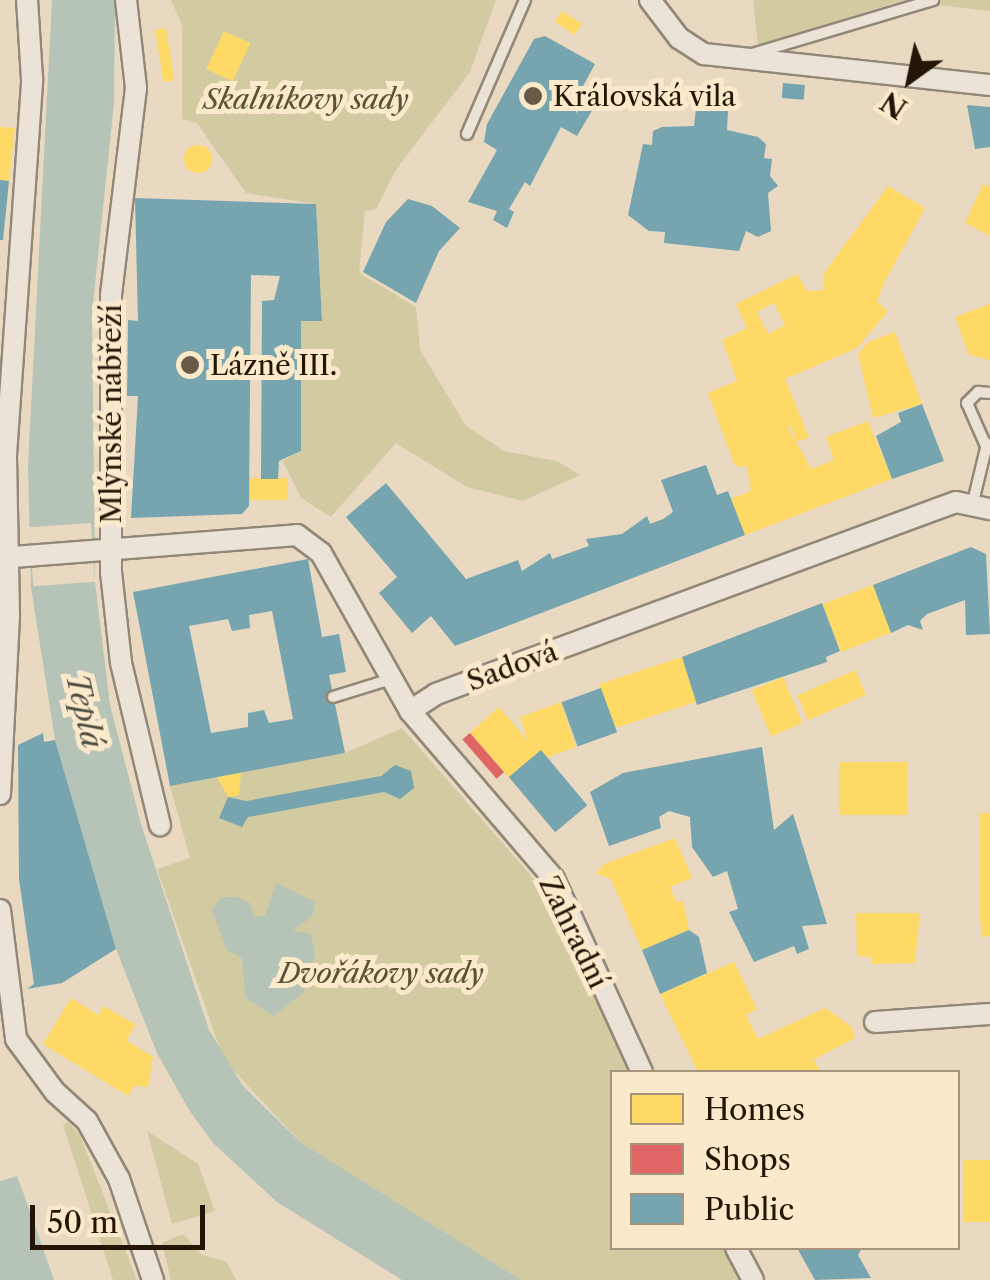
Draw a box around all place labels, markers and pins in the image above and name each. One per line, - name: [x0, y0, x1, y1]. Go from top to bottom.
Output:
- place label: Královská vila: [553, 79, 737, 113]
- marker: Královská vila: [522, 85, 544, 107]
- place label: Lázně III.: [210, 348, 337, 382]
- marker: Lázně III.: [179, 354, 201, 376]

